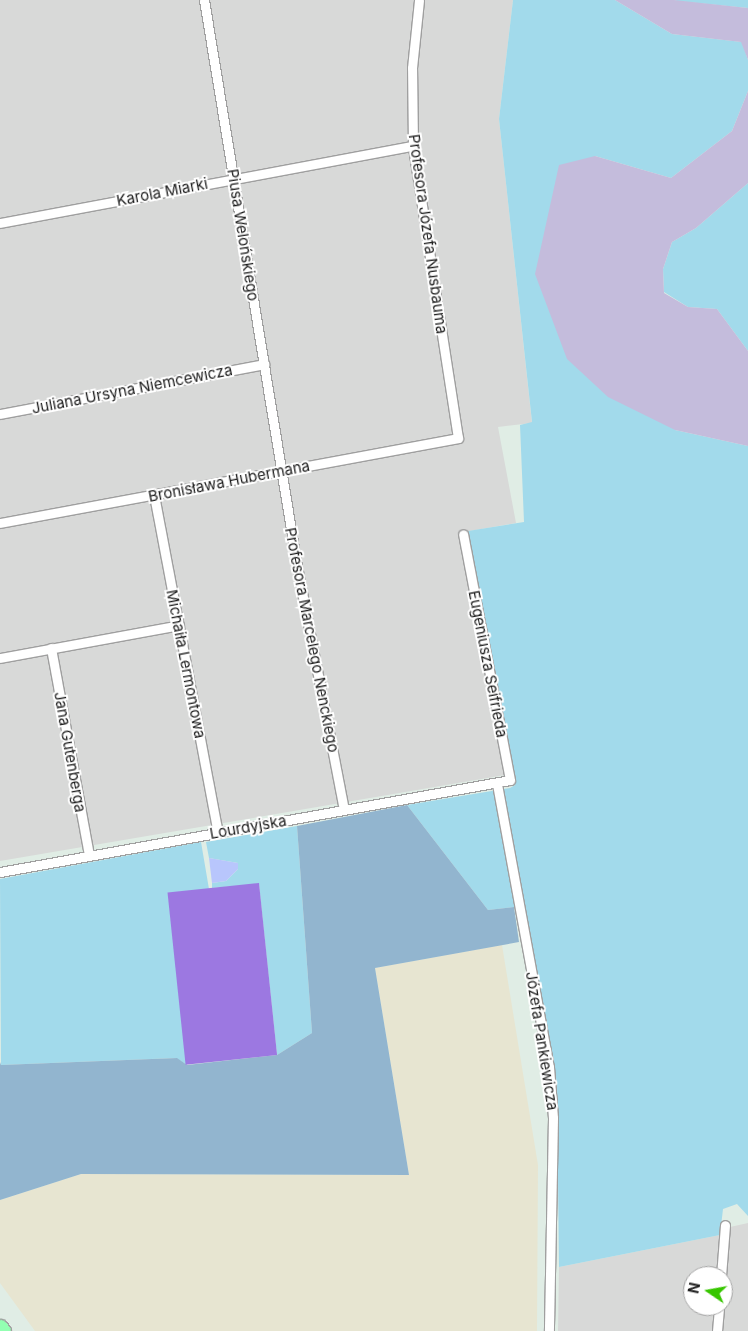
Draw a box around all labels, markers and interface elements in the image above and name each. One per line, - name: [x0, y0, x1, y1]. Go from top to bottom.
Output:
- street label: Profesora Józefa Nusbauma: [405, 133, 451, 335]
- street label: Piusa Welońskiego: [224, 168, 262, 302]
- street label: Karola Miarki: [115, 174, 209, 210]
- street label: Juliana Ursyna Niemcewicza: [30, 361, 234, 417]
- street label: Bronisława Hubermana: [147, 456, 311, 506]
- street label: Profesora Marcelego Nenckiego: [281, 526, 343, 754]
- street label: Michaiła Lermontowa: [163, 588, 209, 740]
- street label: Eugeniusza Seifrieda: [465, 589, 511, 739]
- street label: Jana Gutenberga: [51, 690, 89, 814]
- street label: Lourdyjska: [208, 811, 288, 843]
- street label: Józefa Pankiewicza: [522, 970, 562, 1112]
- north arrow: [683, 1266, 733, 1316]
- text: N: [684, 1281, 703, 1295]

